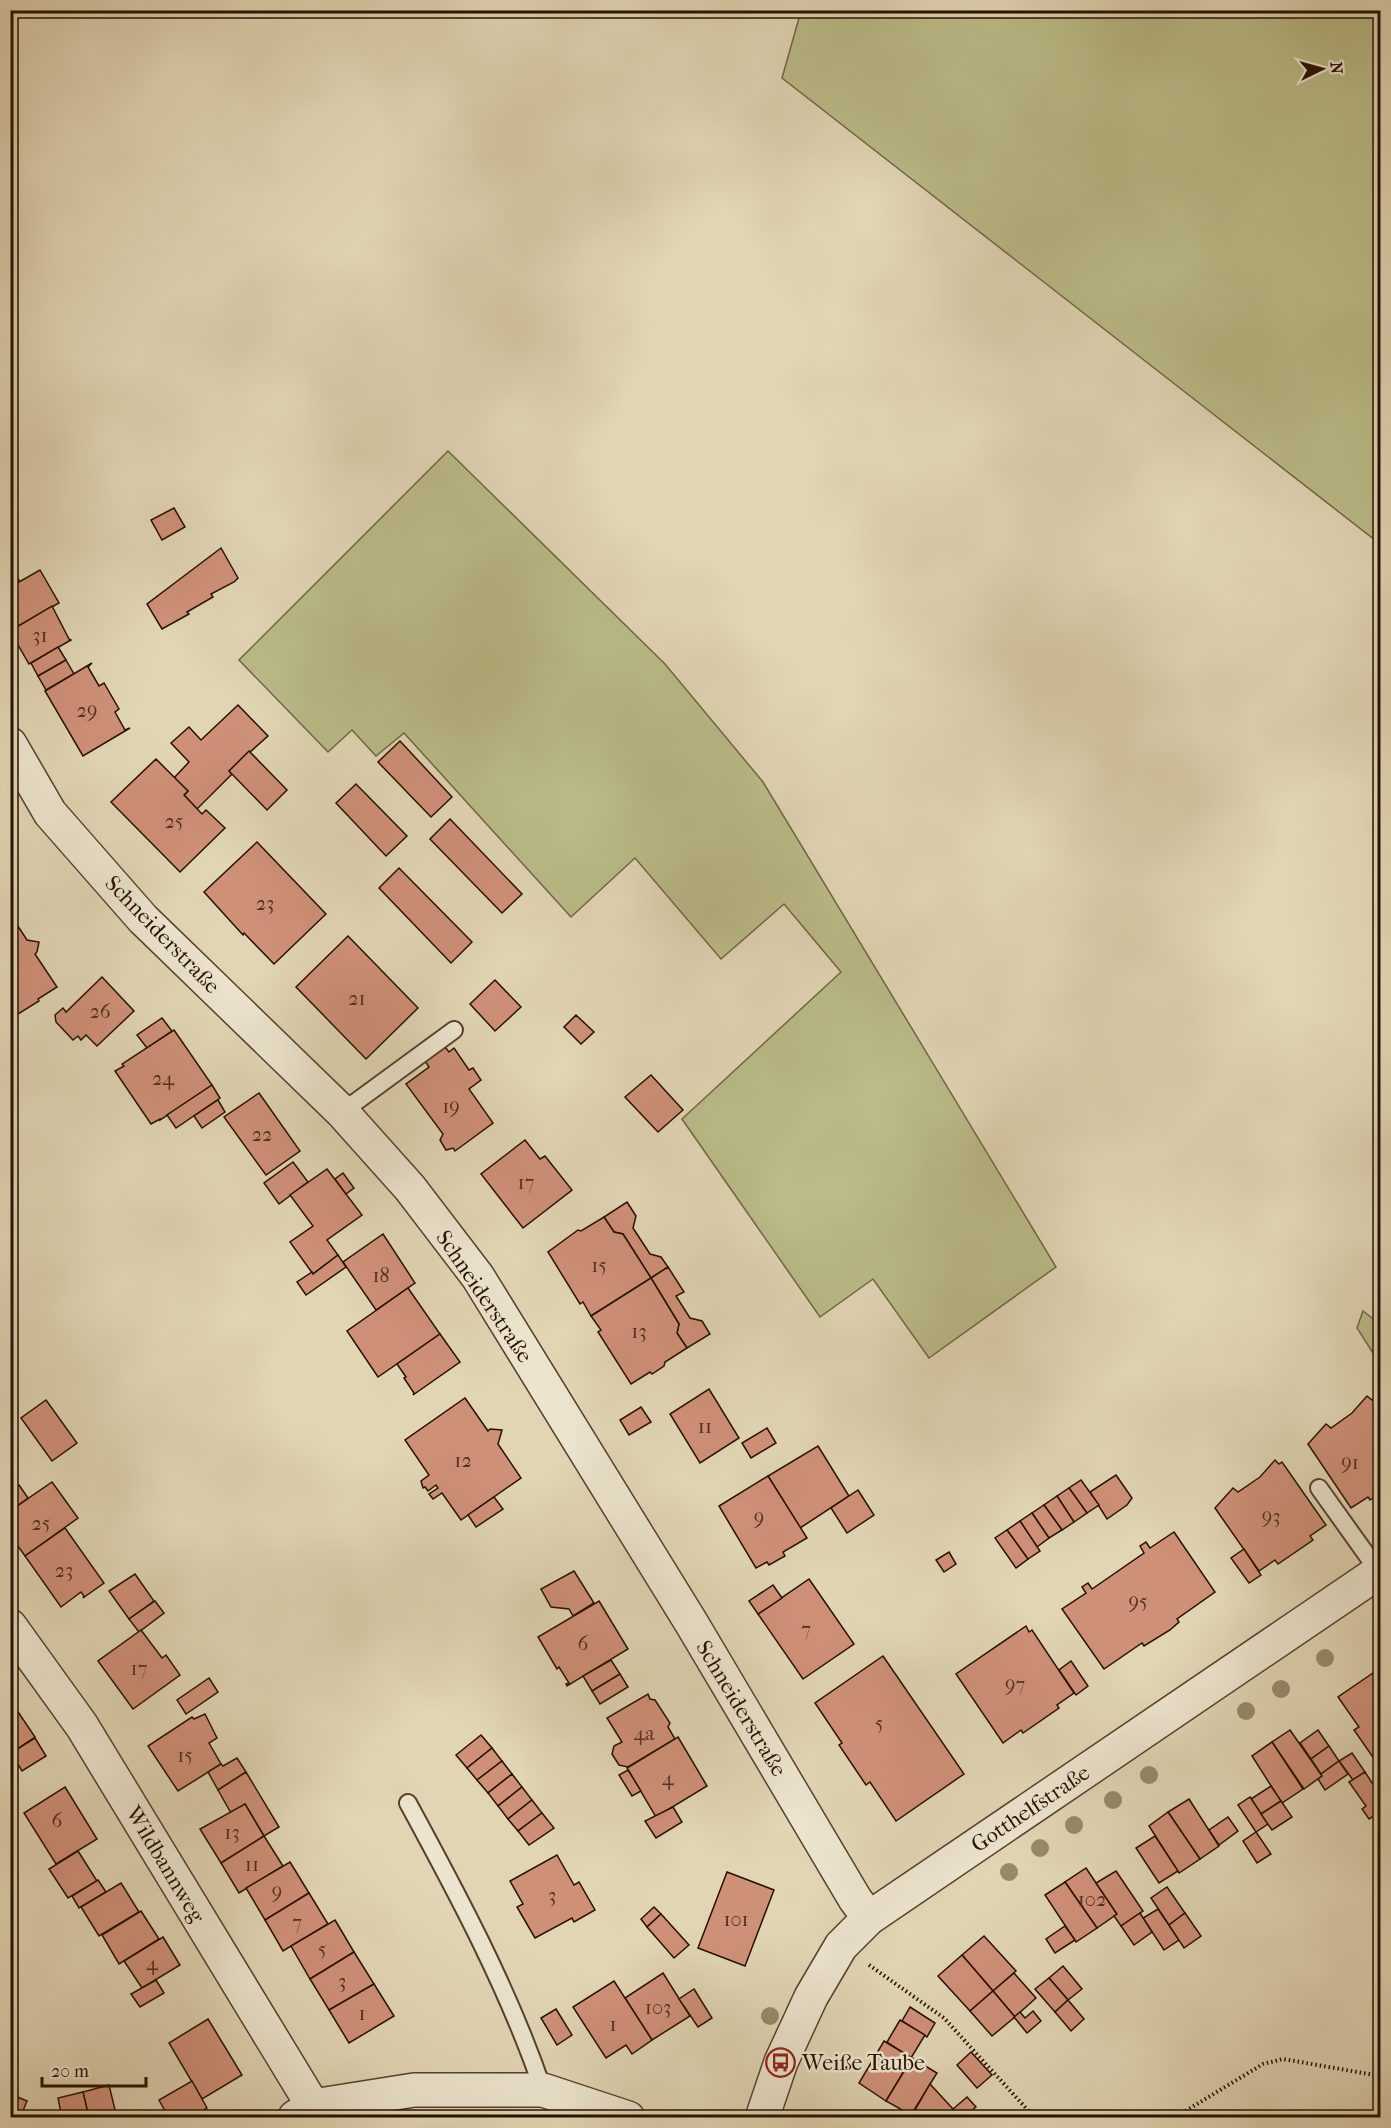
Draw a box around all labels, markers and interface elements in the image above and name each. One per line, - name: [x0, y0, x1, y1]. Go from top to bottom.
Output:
- north arrow: [1292, 39, 1352, 99]
- text: N: [1326, 61, 1347, 75]
- house number: 31: [32, 624, 48, 647]
- house number: 29: [77, 699, 97, 722]
- house number: 25: [165, 810, 183, 833]
- street label: Schneiderstraße: [99, 870, 225, 999]
- house number: 23: [256, 892, 274, 915]
- house number: 21: [348, 987, 366, 1010]
- house number: 26: [89, 1000, 111, 1023]
- house number: 24: [152, 1067, 175, 1090]
- house number: 19: [442, 1095, 460, 1118]
- house number: 22: [252, 1123, 272, 1146]
- house number: 17: [518, 1171, 535, 1194]
- street label: Schneiderstraße: [430, 1225, 538, 1368]
- house number: 15: [591, 1254, 607, 1277]
- house number: 18: [372, 1264, 390, 1287]
- house number: 13: [631, 1320, 647, 1343]
- house number: 11: [698, 1415, 712, 1438]
- house number: 12: [454, 1449, 472, 1472]
- house number: 91: [1341, 1451, 1359, 1474]
- house number: 93: [1262, 1505, 1280, 1528]
- house number: 9: [754, 1506, 764, 1529]
- house number: 25: [32, 1512, 50, 1535]
- house number: 23: [55, 1559, 73, 1582]
- house number: 95: [1128, 1590, 1148, 1613]
- house number: 7: [801, 1618, 811, 1641]
- house number: 6: [578, 1632, 589, 1655]
- street label: Schneiderstraße: [690, 1636, 792, 1781]
- house number: 17: [131, 1657, 148, 1680]
- house number: 97: [1005, 1673, 1025, 1696]
- house number: 5: [875, 1712, 883, 1735]
- house number: 4a: [633, 1722, 655, 1745]
- house number: 15: [177, 1744, 193, 1767]
- street label: Gotthelfstraße: [966, 1760, 1095, 1858]
- house number: 4: [662, 1767, 675, 1790]
- street label: Wildbannweg: [120, 1801, 210, 1928]
- house number: 6: [52, 1809, 63, 1832]
- house number: 13: [224, 1821, 240, 1844]
- house number: 11: [245, 1853, 259, 1876]
- house number: 9: [272, 1880, 282, 1903]
- house number: 3: [548, 1884, 556, 1907]
- house number: 102: [1078, 1888, 1106, 1911]
- house number: 101: [723, 1908, 749, 1931]
- house number: 7: [292, 1911, 302, 1934]
- house number: 5: [318, 1938, 326, 1961]
- house number: 4: [146, 1952, 159, 1975]
- house number: 3: [338, 1970, 346, 1993]
- house number: 103: [645, 1996, 671, 2019]
- house number: 1: [358, 2002, 366, 2025]
- house number: 1: [609, 2013, 617, 2036]
- bus stop icon: Weiße Taube: [765, 2046, 797, 2078]
- scale bar: [42, 2050, 146, 2088]
- place label: Weiße Taube: [801, 2050, 925, 2076]
- text: 20 m: [51, 2061, 89, 2082]

